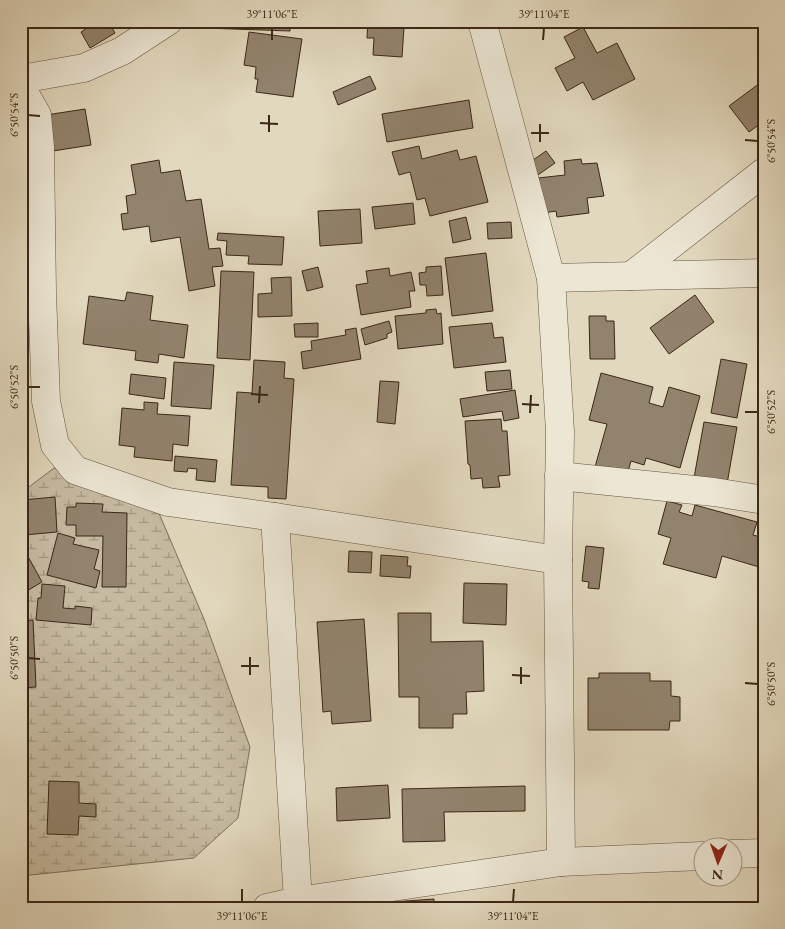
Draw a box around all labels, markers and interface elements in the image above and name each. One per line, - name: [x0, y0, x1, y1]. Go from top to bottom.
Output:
- text: 39°11'06"E: [246, 6, 298, 22]
- text: 39°11'04"E: [518, 6, 570, 22]
- text: 6°50'54"S: [6, 92, 22, 137]
- text: 6°50'54"S: [763, 118, 779, 163]
- text: 6°50'52"S: [6, 364, 22, 409]
- text: 6°50'52"S: [763, 389, 779, 434]
- text: 6°50'50"S: [6, 635, 22, 680]
- text: 6°50'50"S: [763, 661, 779, 706]
- north arrow: [692, 836, 742, 886]
- text: N: [711, 866, 724, 884]
- text: 39°11'06"E: [216, 908, 268, 924]
- text: 39°11'04"E: [487, 908, 539, 924]

